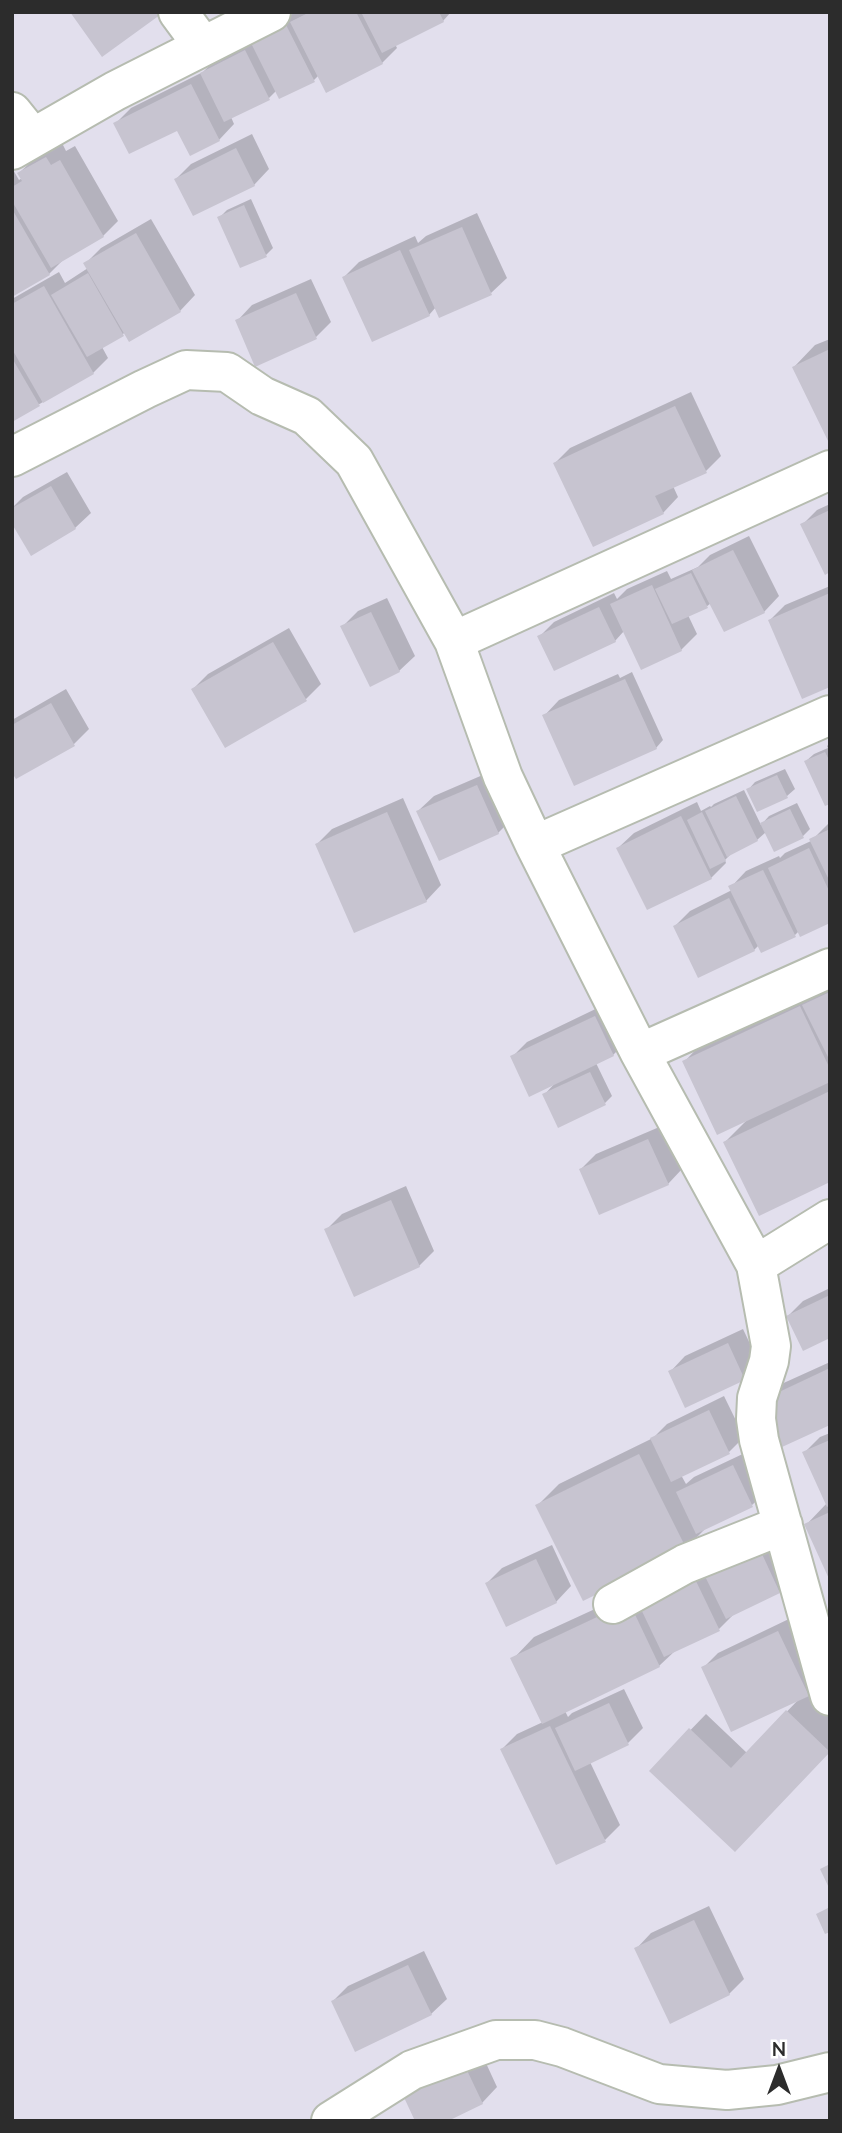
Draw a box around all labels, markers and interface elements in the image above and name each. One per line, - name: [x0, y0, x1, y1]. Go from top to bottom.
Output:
- north arrow: [744, 2035, 814, 2105]
- text: N: [772, 2037, 786, 2061]

